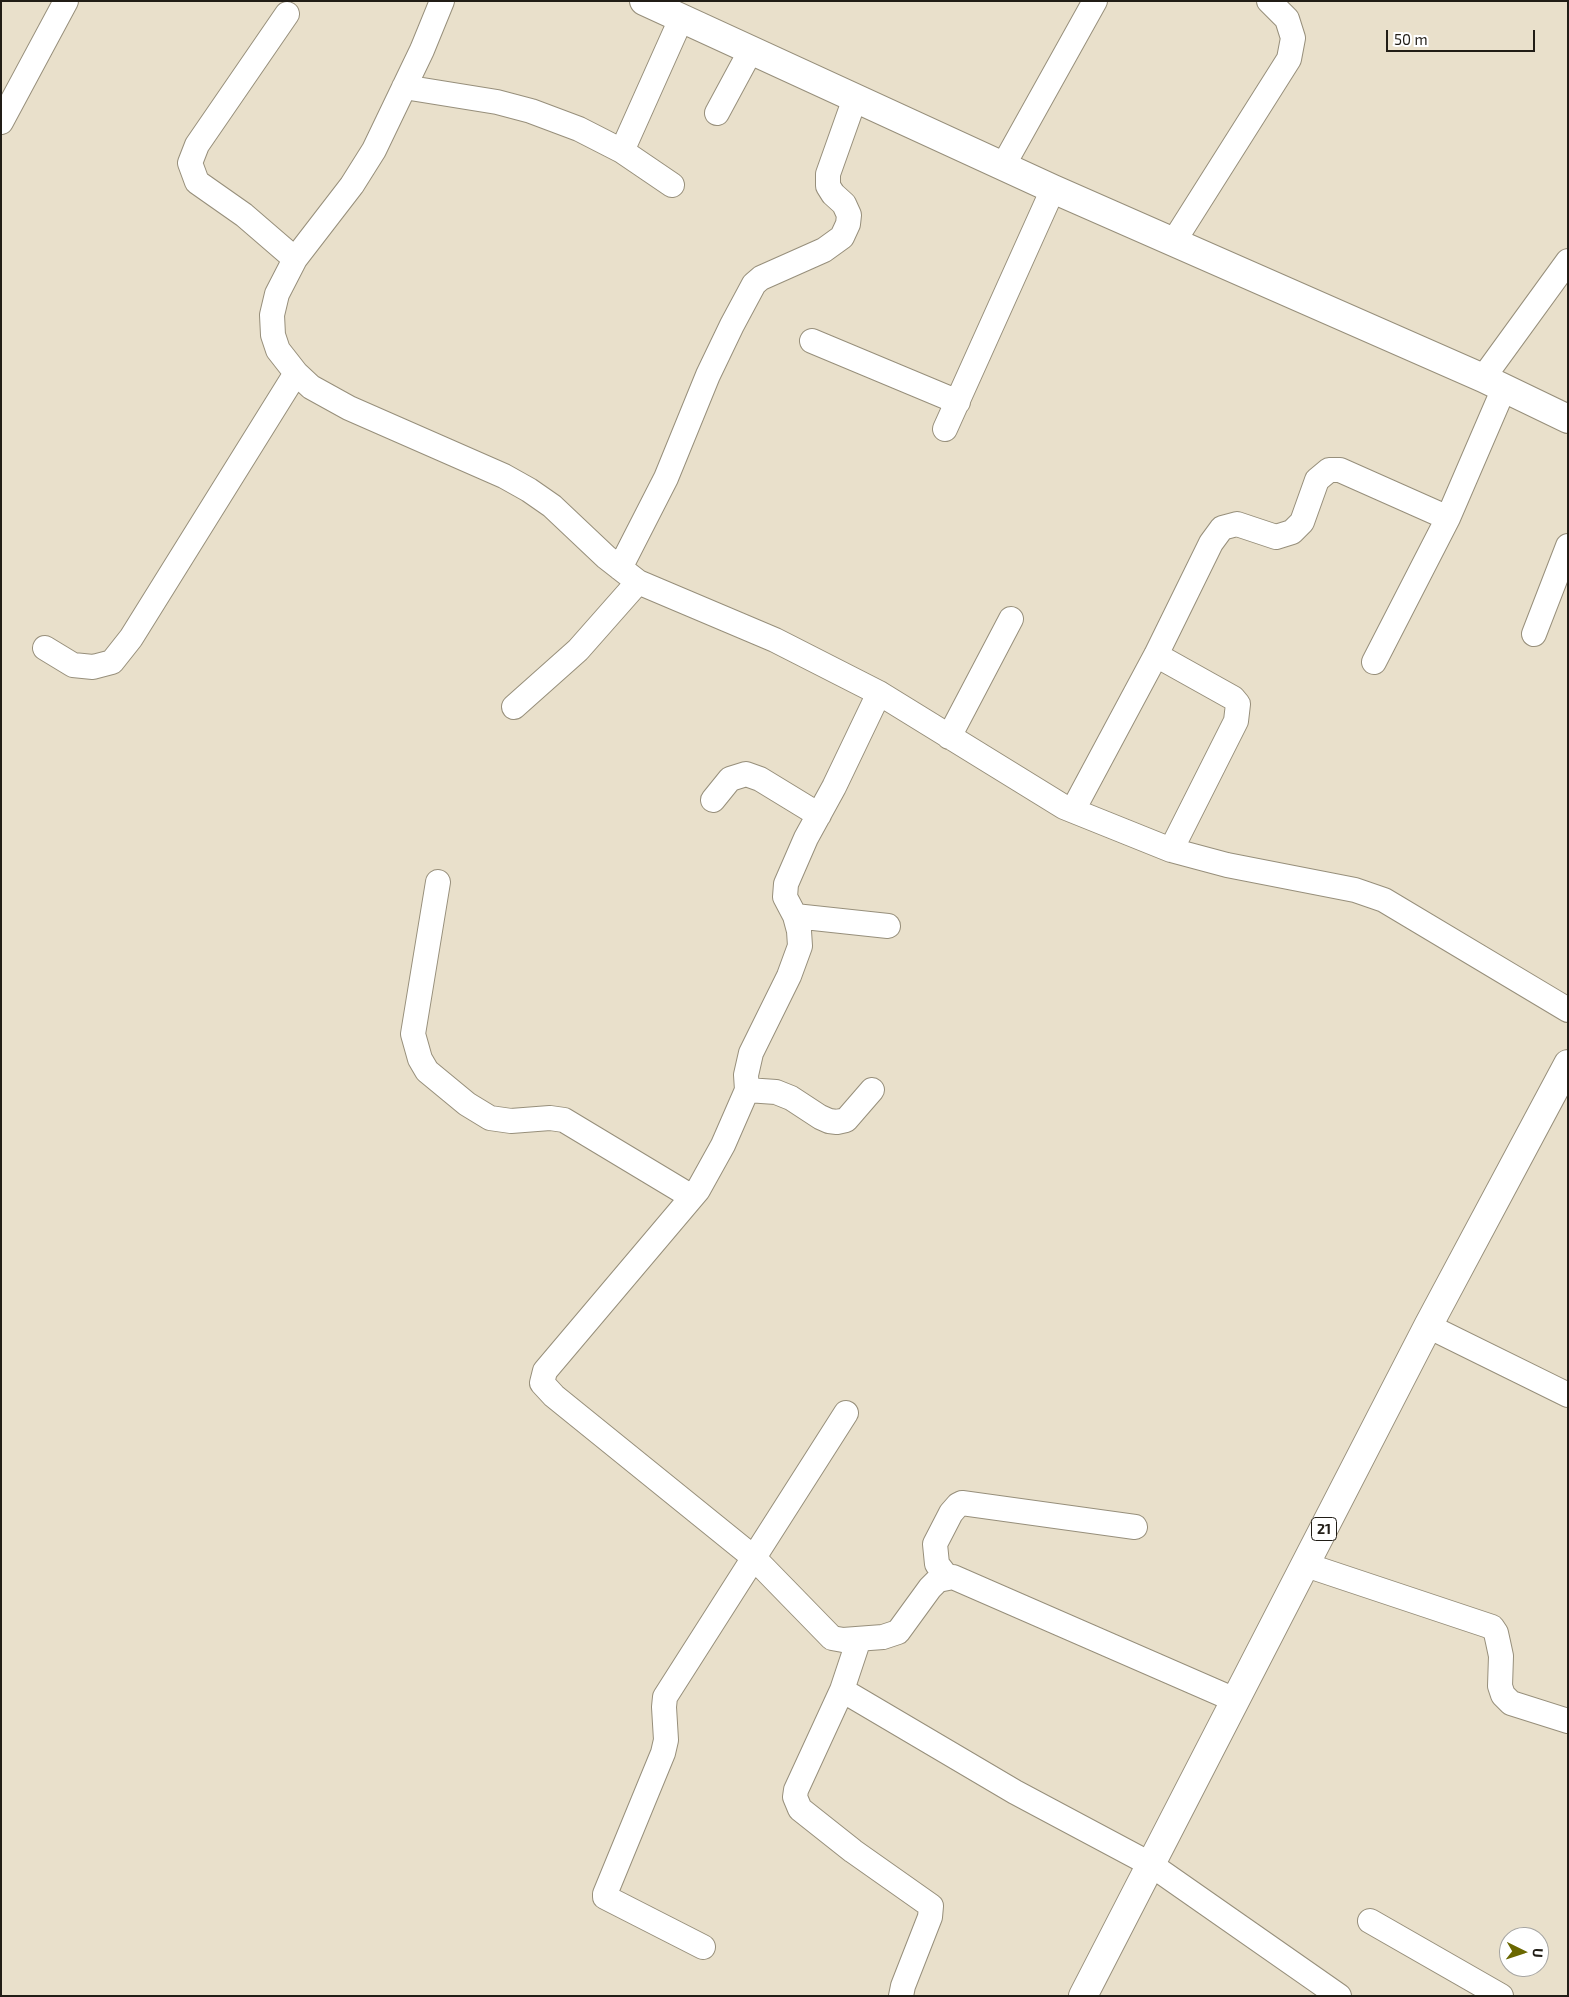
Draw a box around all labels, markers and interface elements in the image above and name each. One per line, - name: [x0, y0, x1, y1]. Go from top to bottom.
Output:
- scale bar: [1389, 20, 1538, 52]
- text: 50 m: [1394, 30, 1428, 48]
- road number: 21: [1312, 1518, 1336, 1540]
- north arrow: [1499, 1927, 1549, 1977]
- text: U: [1530, 1948, 1547, 1958]

